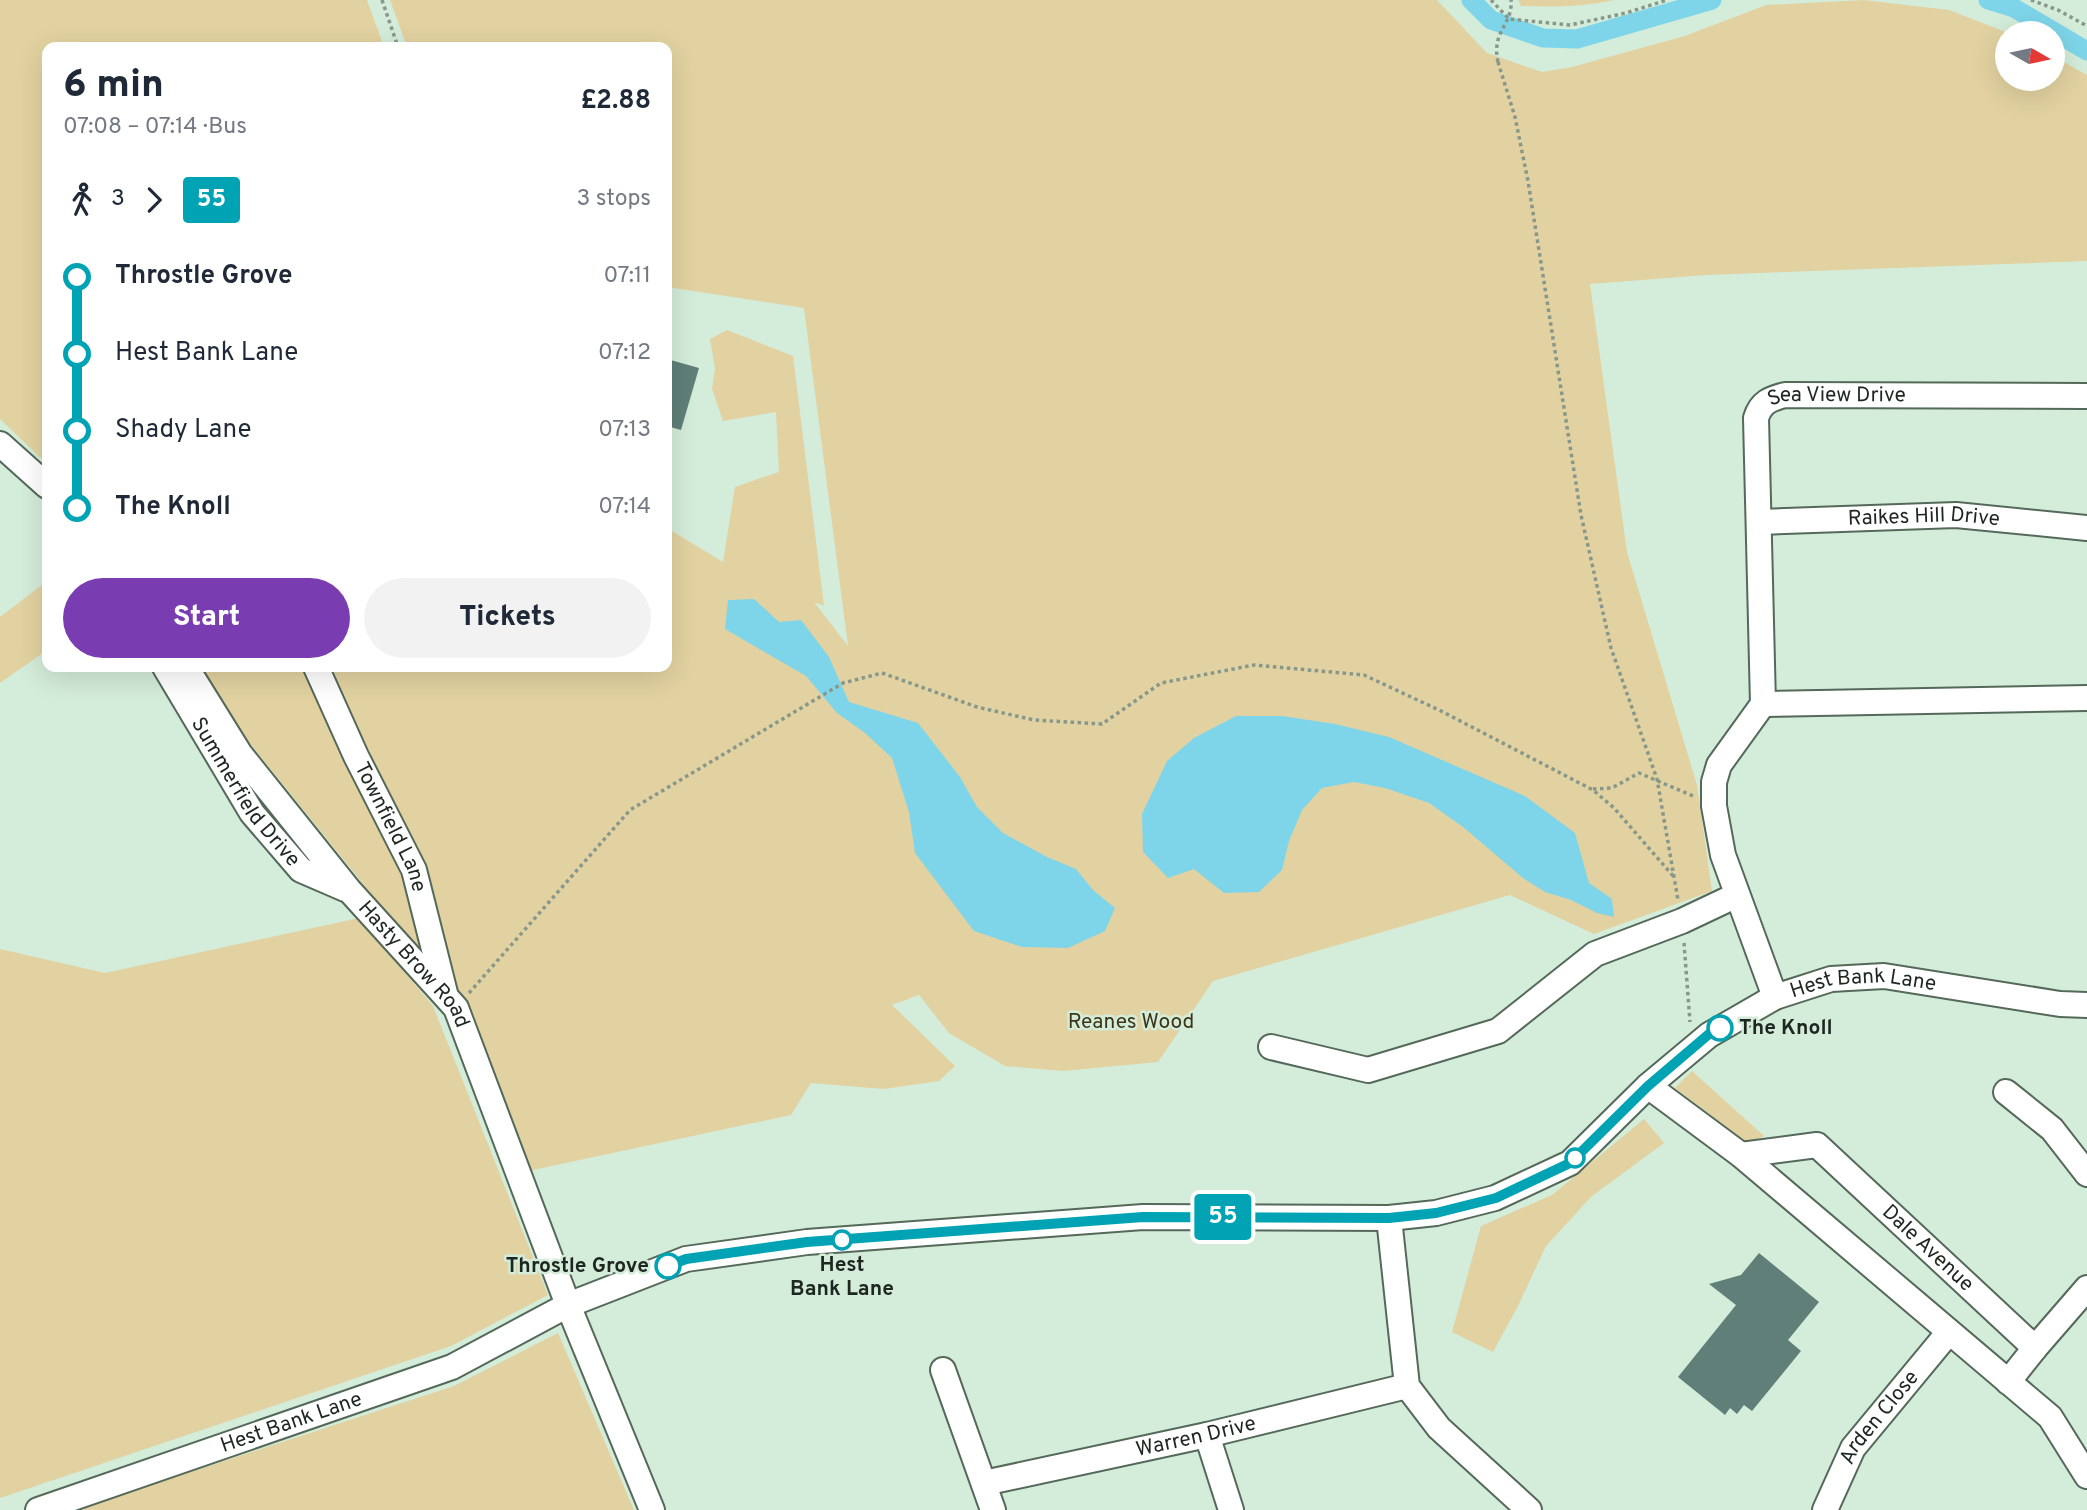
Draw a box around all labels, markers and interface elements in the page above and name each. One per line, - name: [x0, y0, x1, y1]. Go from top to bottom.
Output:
- north arrow: [1995, 21, 2065, 91]
- map controls: [1995, 21, 2065, 91]
- text: 6 min: [63, 62, 164, 111]
- text: £2.88: [580, 85, 651, 118]
- text: 07:08 – 07:14 · Bus: [63, 113, 247, 142]
- icon: walk: [63, 181, 101, 219]
- icon: forward: [135, 181, 173, 219]
- text: 3: [111, 185, 125, 214]
- text: 55: [197, 185, 226, 215]
- text: 3 stops: [576, 185, 651, 214]
- text: Throstle Grove: [115, 260, 292, 293]
- text: 07:11: [604, 262, 651, 291]
- text: Hest Bank Lane: [115, 337, 298, 370]
- text: 07:12: [598, 339, 651, 368]
- street label: Sea View Drive: [1764, 381, 1906, 413]
- text: Shady Lane: [115, 414, 251, 447]
- text: 07:13: [598, 416, 651, 445]
- text: The Knoll: [115, 491, 231, 524]
- text: 07:14: [598, 493, 651, 522]
- street label: Raikes Hill Drive: [1847, 501, 2001, 533]
- button: Start: [63, 578, 350, 658]
- button: Tickets: [364, 578, 651, 658]
- street label: Summerfield Drive: [185, 712, 306, 873]
- street label: Townfield Lane: [348, 758, 432, 895]
- street label: Hasty Brow Road: [352, 895, 476, 1031]
- street label: Hest Bank Lane: [1787, 962, 1938, 1005]
- park label: Reanes Wood: [1068, 1009, 1194, 1036]
- marker: The Knoll: [1707, 1015, 1733, 1041]
- place label: The Knoll: [1739, 1015, 1833, 1042]
- unlabelled marker: [1565, 1148, 1585, 1168]
- line badge: 55: [1192, 1194, 1254, 1240]
- street label: Dale Avenue: [1876, 1199, 1979, 1298]
- text: 55: [1208, 1202, 1238, 1232]
- marker: Hest Bank Lane: [832, 1230, 852, 1250]
- place label: Hest Bank Lane: [790, 1252, 894, 1303]
- place label: Throstle Grove: [506, 1253, 649, 1280]
- marker: Throstle Grove: [655, 1253, 681, 1279]
- street label: Arden Close: [1834, 1365, 1925, 1469]
- street label: Hest Bank Lane: [217, 1386, 366, 1459]
- street label: Warren Drive: [1134, 1410, 1259, 1463]

